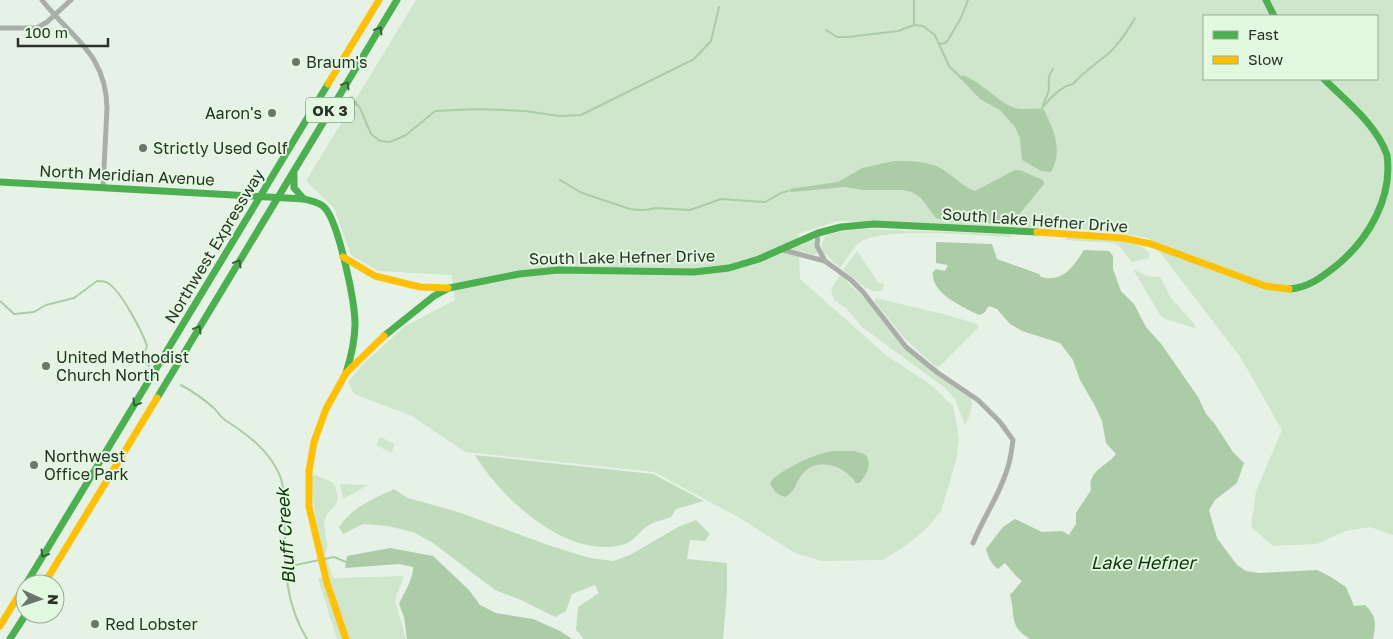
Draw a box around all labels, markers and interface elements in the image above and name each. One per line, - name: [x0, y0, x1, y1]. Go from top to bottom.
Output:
- scale bar: [18, 15, 108, 47]
- legend: [1203, 15, 1378, 80]
- text: 100 m: [25, 23, 68, 41]
- text: Fast: [1248, 25, 1279, 43]
- one-way arrow: [372, 27, 382, 36]
- text: Slow: [1248, 50, 1283, 68]
- place label: Braum's: [306, 52, 368, 72]
- marker: Braum's: [290, 56, 302, 68]
- one-way arrow: [339, 81, 349, 90]
- road number: OK 3: [306, 98, 354, 122]
- place label: Aaron's: [205, 103, 262, 123]
- marker: Aaron's: [266, 107, 278, 119]
- place label: Strictly Used Golf: [153, 138, 288, 158]
- marker: Strictly Used Golf: [137, 142, 149, 154]
- street label: North Meridian Avenue: [39, 160, 215, 190]
- street label: Northwest Expressway: [160, 165, 268, 327]
- street label: South Lake Hefner Drive: [941, 204, 1129, 236]
- street label: South Lake Hefner Drive: [529, 245, 715, 269]
- one-way arrow: [232, 260, 242, 269]
- one-way arrow: [192, 325, 202, 334]
- place label: United Methodist Church North: [56, 347, 189, 385]
- marker: United Methodist Church North: [40, 360, 52, 372]
- one-way arrow: [132, 398, 142, 407]
- place label: Northwest Office Park: [44, 446, 129, 484]
- marker: Northwest Office Park: [28, 459, 40, 471]
- water label: Bluff Creek: [271, 485, 299, 585]
- one-way arrow: [41, 548, 51, 557]
- water label: Lake Hefner: [1091, 551, 1198, 573]
- north arrow: [15, 574, 65, 624]
- text: N: [45, 594, 62, 605]
- place label: Red Lobster: [105, 614, 198, 634]
- marker: Red Lobster: [89, 618, 101, 630]

